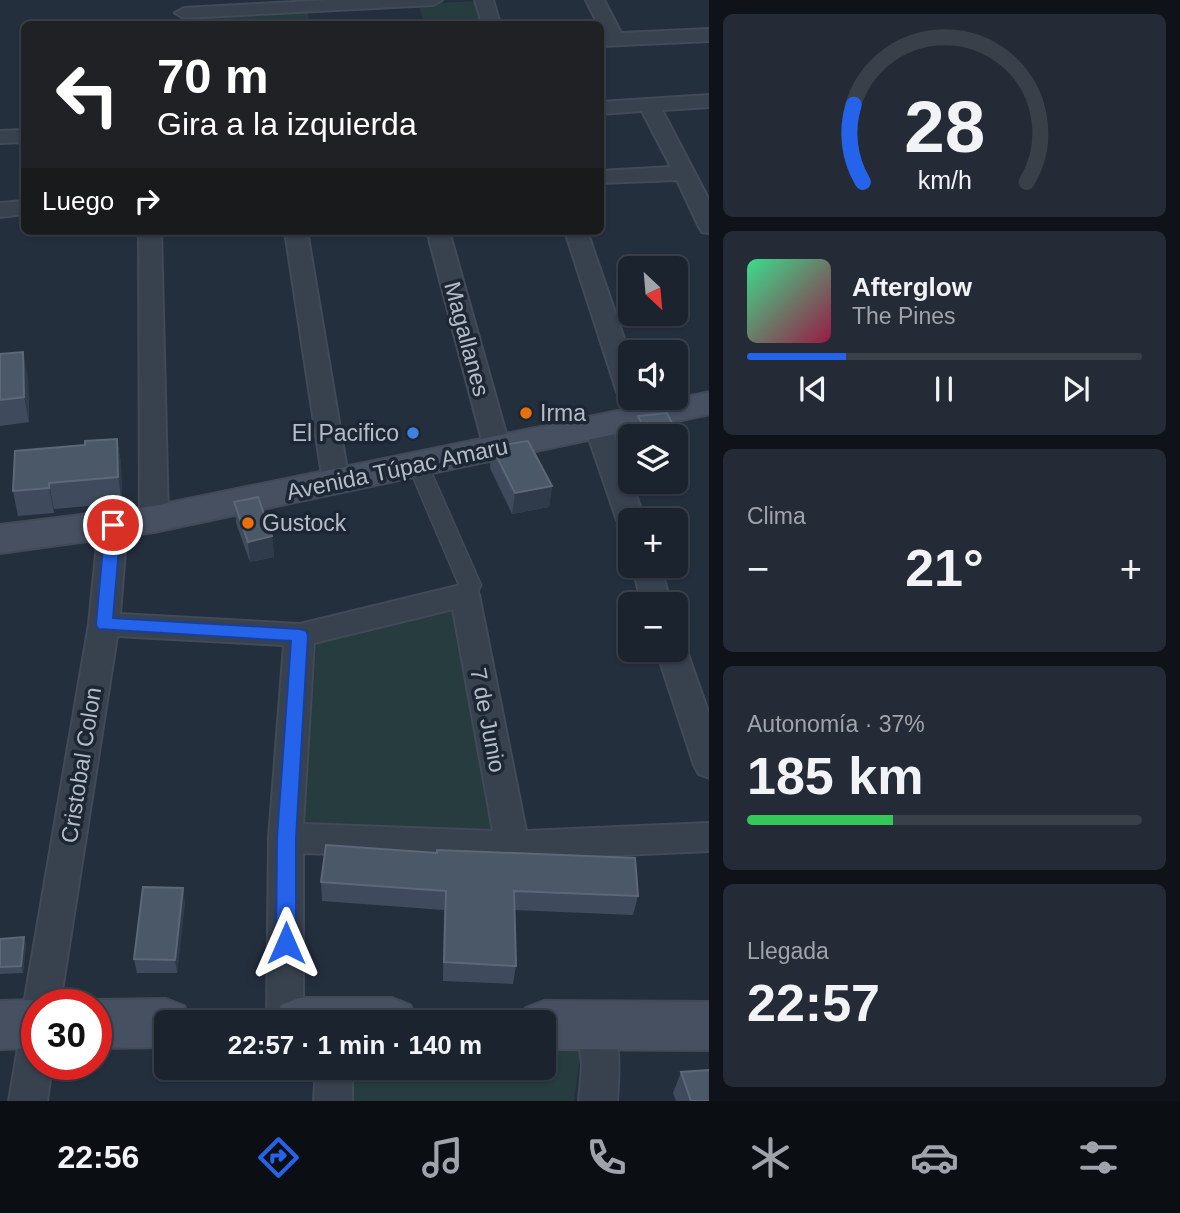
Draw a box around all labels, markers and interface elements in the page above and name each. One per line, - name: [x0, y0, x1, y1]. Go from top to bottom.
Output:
- icon: left: [42, 49, 133, 140]
- text: 70 m: [157, 49, 269, 103]
- text: 28: [904, 86, 985, 167]
- text: Gira a la izquierda: [157, 106, 417, 142]
- text: km/h: [917, 166, 972, 194]
- icon: right: [128, 182, 166, 220]
- text: Luego: [42, 186, 114, 216]
- north arrow: [618, 256, 688, 326]
- map controls: [618, 256, 688, 662]
- text: Afterglow: [852, 272, 972, 302]
- street label: Magallanes: [439, 279, 495, 399]
- text: The Pines: [852, 303, 956, 329]
- button: sound: [618, 340, 688, 410]
- icon: previous: [794, 370, 832, 408]
- icon: pause: [925, 370, 963, 408]
- icon: next: [1057, 370, 1095, 408]
- place label: Irma: [540, 400, 586, 426]
- marker: Irma: [518, 405, 534, 421]
- place label: El Pacifico: [292, 420, 399, 446]
- button: layers: [618, 424, 688, 494]
- marker: El Pacifico: [405, 425, 421, 441]
- street label: Avenida Túpac Amaru: [284, 433, 510, 505]
- pin: [83, 495, 143, 555]
- text: Clima: [747, 503, 806, 529]
- icon: arrive: [94, 506, 132, 544]
- button: +: [618, 508, 688, 578]
- place label: Gustock: [262, 510, 347, 536]
- marker: Gustock: [240, 515, 256, 531]
- text: 21°: [905, 539, 984, 597]
- text: −: [747, 548, 769, 590]
- text: +: [1120, 548, 1142, 590]
- button: −: [618, 592, 688, 662]
- street label: 7 de Junio: [465, 665, 511, 775]
- street label: Cristobal Colon: [56, 685, 106, 845]
- text: Autonomía · 37%: [747, 711, 925, 737]
- text: 185 km: [747, 747, 923, 805]
- position arrow: [249, 906, 323, 980]
- text: Llegada: [747, 938, 829, 964]
- text: 22:57: [747, 974, 880, 1032]
- speed limit sign: 30: [21, 989, 112, 1080]
- text: 22:57 · 1 min · 140 m: [228, 1030, 482, 1060]
- icon: directions: [254, 1133, 303, 1182]
- icon: music: [418, 1133, 467, 1182]
- icon: phone: [582, 1133, 631, 1182]
- icon: climate: [746, 1133, 795, 1182]
- icon: car: [910, 1133, 959, 1182]
- icon: filters: [1074, 1133, 1123, 1182]
- text: 22:56: [57, 1139, 139, 1175]

